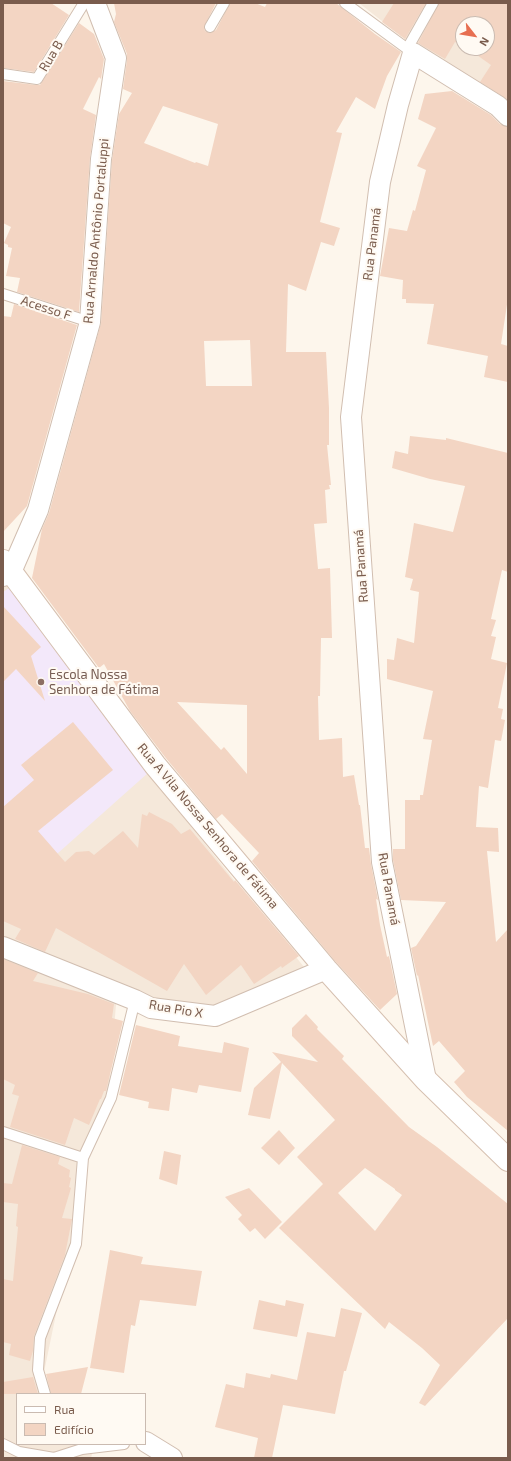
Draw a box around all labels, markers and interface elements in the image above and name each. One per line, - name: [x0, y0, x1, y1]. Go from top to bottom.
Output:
- north arrow: [455, 16, 495, 56]
- text: N: [477, 35, 492, 49]
- street label: Rua B: [36, 38, 66, 74]
- street label: Rua Arnaldo Antônio Portaluppi: [80, 138, 112, 324]
- street label: Rua Panamá: [360, 207, 384, 281]
- street label: Acesso F: [19, 293, 73, 323]
- street label: Rua Panamá: [351, 529, 371, 603]
- place label: Escola Nossa Senhora de Fátima: [49, 667, 159, 698]
- marker: Escola Nossa Senhora de Fátima: [36, 677, 46, 687]
- street label: Rua A Vila Nossa Senhora de Fátima: [134, 740, 282, 912]
- street label: Rua Panamá: [375, 851, 403, 927]
- street label: Rua Pio X: [148, 997, 204, 1021]
- legend: [16, 1393, 146, 1445]
- text: Rua: [54, 1402, 75, 1416]
- text: Edifício: [54, 1422, 94, 1436]

